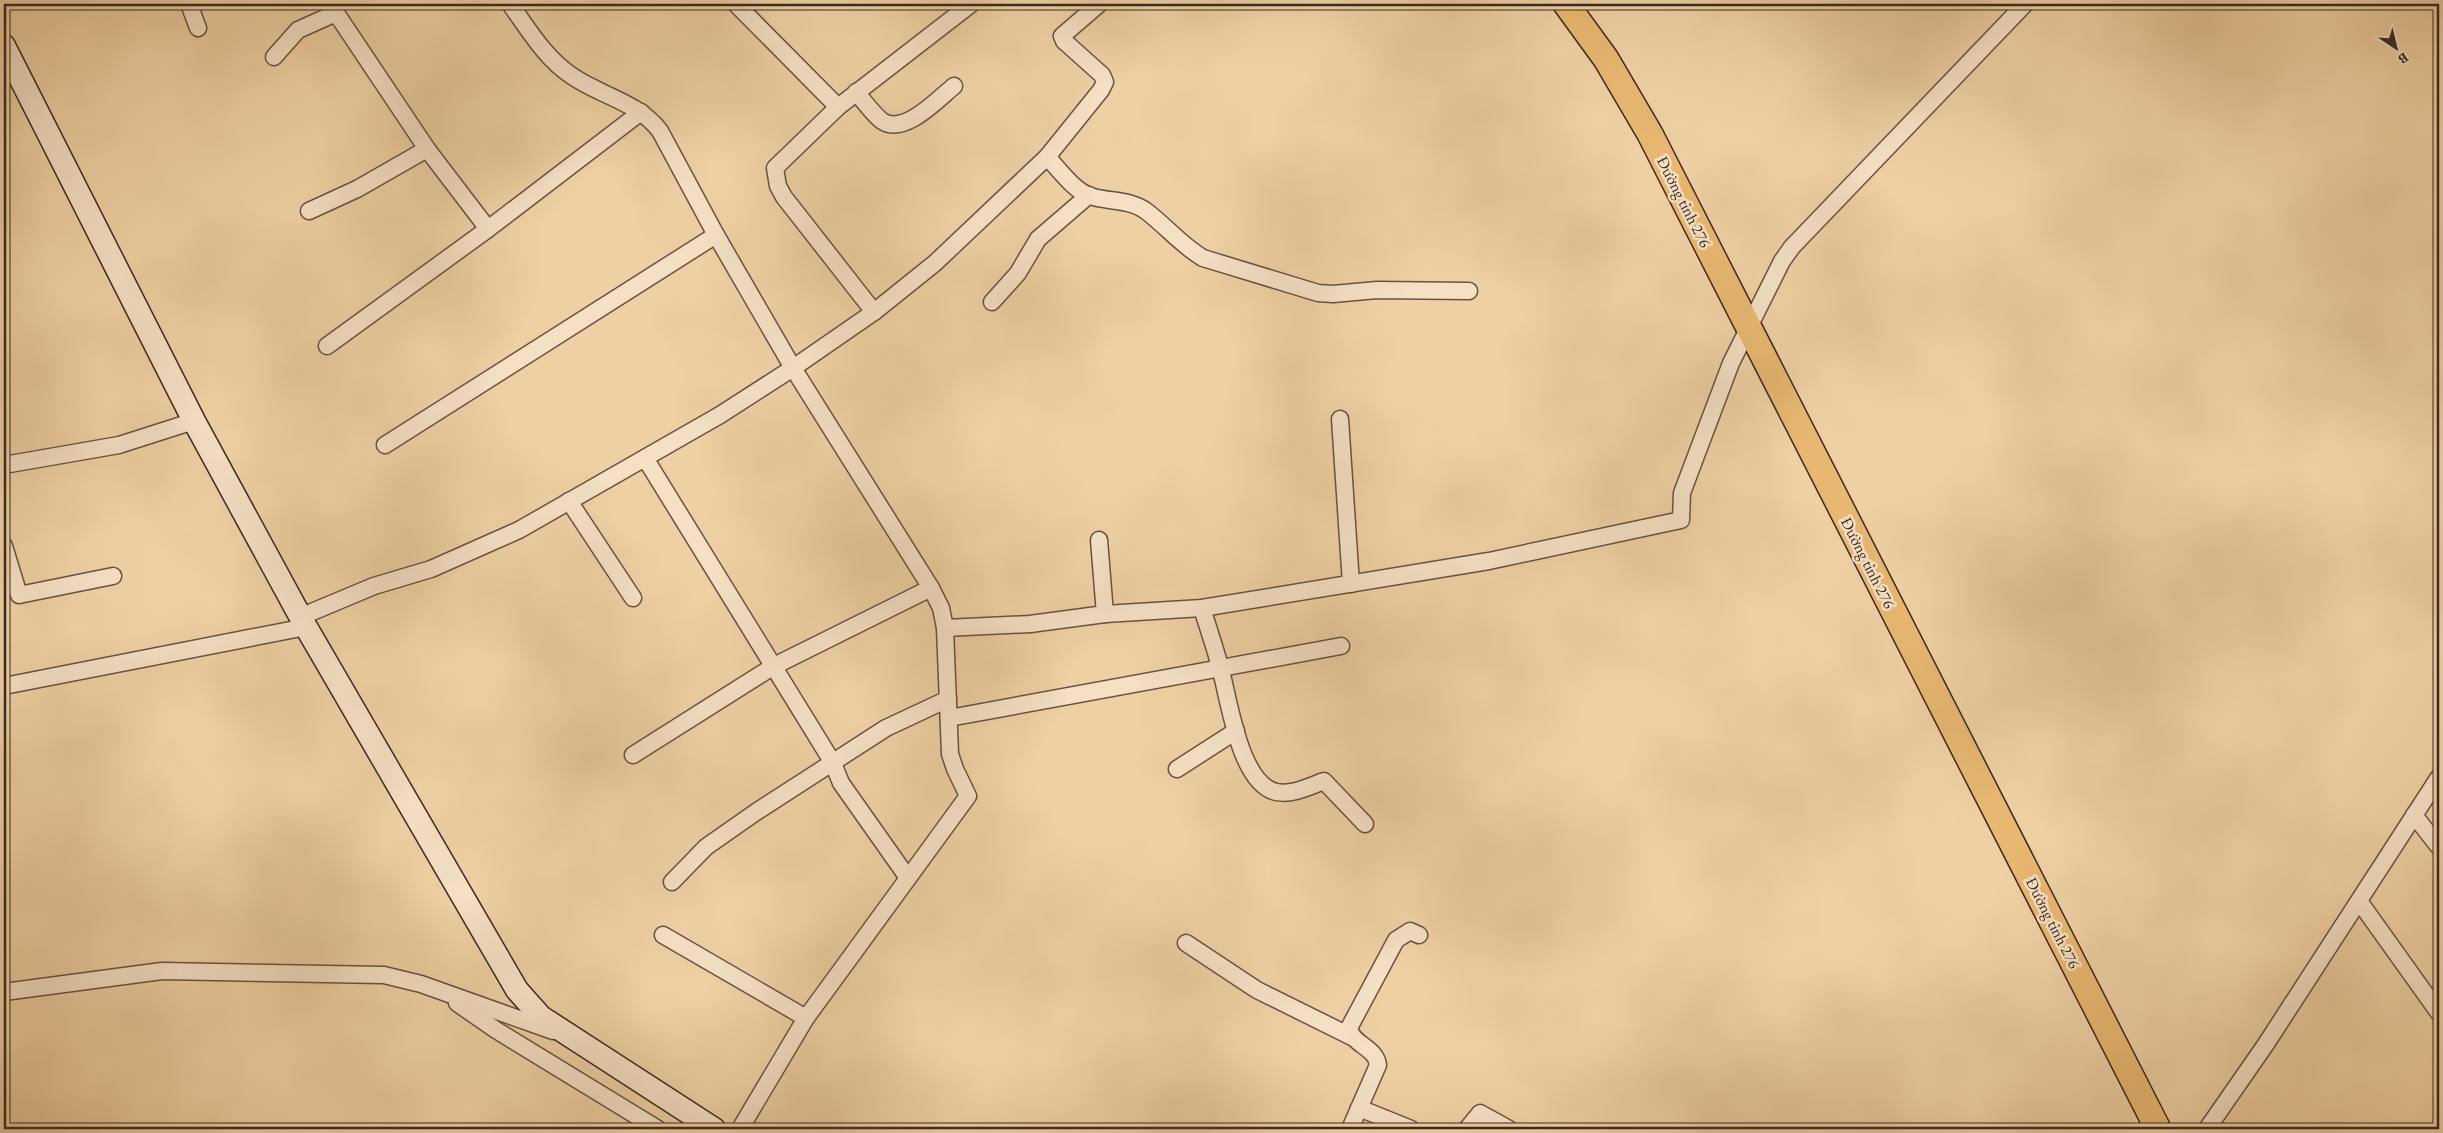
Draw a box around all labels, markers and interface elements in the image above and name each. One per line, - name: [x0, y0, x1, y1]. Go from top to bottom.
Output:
- north arrow: [2370, 22, 2420, 72]
- text: B: [2395, 49, 2412, 69]
- street label: Đường tỉnh 276: [1652, 153, 1716, 251]
- street label: Đường tỉnh 276: [1836, 514, 1900, 612]
- street label: Đường tỉnh 276: [2021, 874, 2085, 972]

